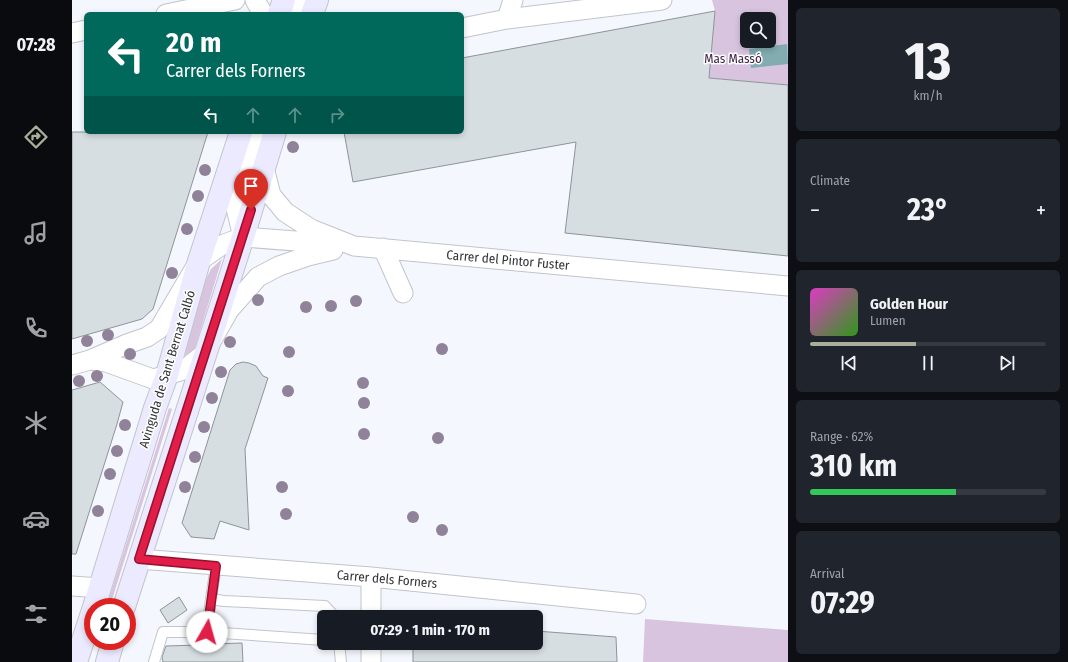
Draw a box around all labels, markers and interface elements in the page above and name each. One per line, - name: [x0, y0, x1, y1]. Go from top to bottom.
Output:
- map controls: [740, 12, 776, 48]
- button: search: [740, 12, 776, 48]
- text: 20 m: [166, 26, 221, 59]
- icon: left: [100, 28, 152, 80]
- text: 13: [905, 30, 951, 93]
- text: 07:28: [16, 34, 56, 56]
- park label: Mas Massó: [704, 51, 762, 66]
- text: Carrer dels Forners: [166, 60, 306, 82]
- text: km/h: [914, 88, 943, 103]
- icon: left: [200, 104, 222, 126]
- icon: ahead: [242, 104, 264, 126]
- icon: ahead: [284, 104, 306, 126]
- icon: right: [326, 104, 348, 126]
- icon: directions: [22, 123, 50, 151]
- pin: [234, 169, 268, 210]
- text: Climate: [810, 173, 850, 188]
- icon: arrive: [240, 175, 262, 197]
- text: 23°: [907, 192, 949, 228]
- text: −: [810, 197, 820, 224]
- text: +: [1036, 197, 1046, 224]
- icon: music: [22, 219, 50, 247]
- street label: Carrer del Pintor Fuster: [446, 247, 571, 273]
- street label: Avinguda de Sant Bernat Calbó: [136, 288, 198, 450]
- text: Golden Hour: [870, 295, 948, 313]
- text: Lumen: [870, 313, 906, 328]
- icon: phone: [22, 314, 50, 342]
- icon: previous: [838, 352, 860, 374]
- icon: pause: [917, 352, 939, 374]
- icon: next: [996, 352, 1018, 374]
- icon: climate: [22, 409, 50, 437]
- text: Range · 62%: [810, 429, 873, 444]
- text: 310 km: [810, 448, 897, 484]
- icon: car: [22, 505, 50, 533]
- text: Arrival: [810, 566, 844, 581]
- street label: Carrer dels Forners: [336, 567, 438, 591]
- text: 07:29: [810, 585, 875, 621]
- speed limit sign: 20: [84, 598, 136, 650]
- icon: filters: [22, 600, 50, 628]
- position arrow: [186, 611, 228, 653]
- text: 07:29 · 1 min · 170 m: [370, 621, 490, 639]

